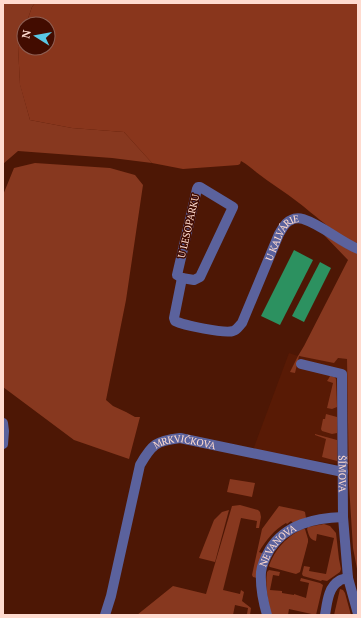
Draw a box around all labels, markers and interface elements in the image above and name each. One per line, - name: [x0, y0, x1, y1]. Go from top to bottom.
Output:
- north arrow: [16, 16, 56, 56]
- text: N: [19, 28, 34, 40]
- street label: U LESOPARKU: [175, 193, 202, 259]
- street label: U KALVÁRIE: [263, 212, 300, 263]
- street label: MRKVIČKOVA: [151, 432, 217, 452]
- street label: ŠÍMOVA: [336, 455, 349, 493]
- street label: NEVANOVA: [256, 521, 299, 569]

